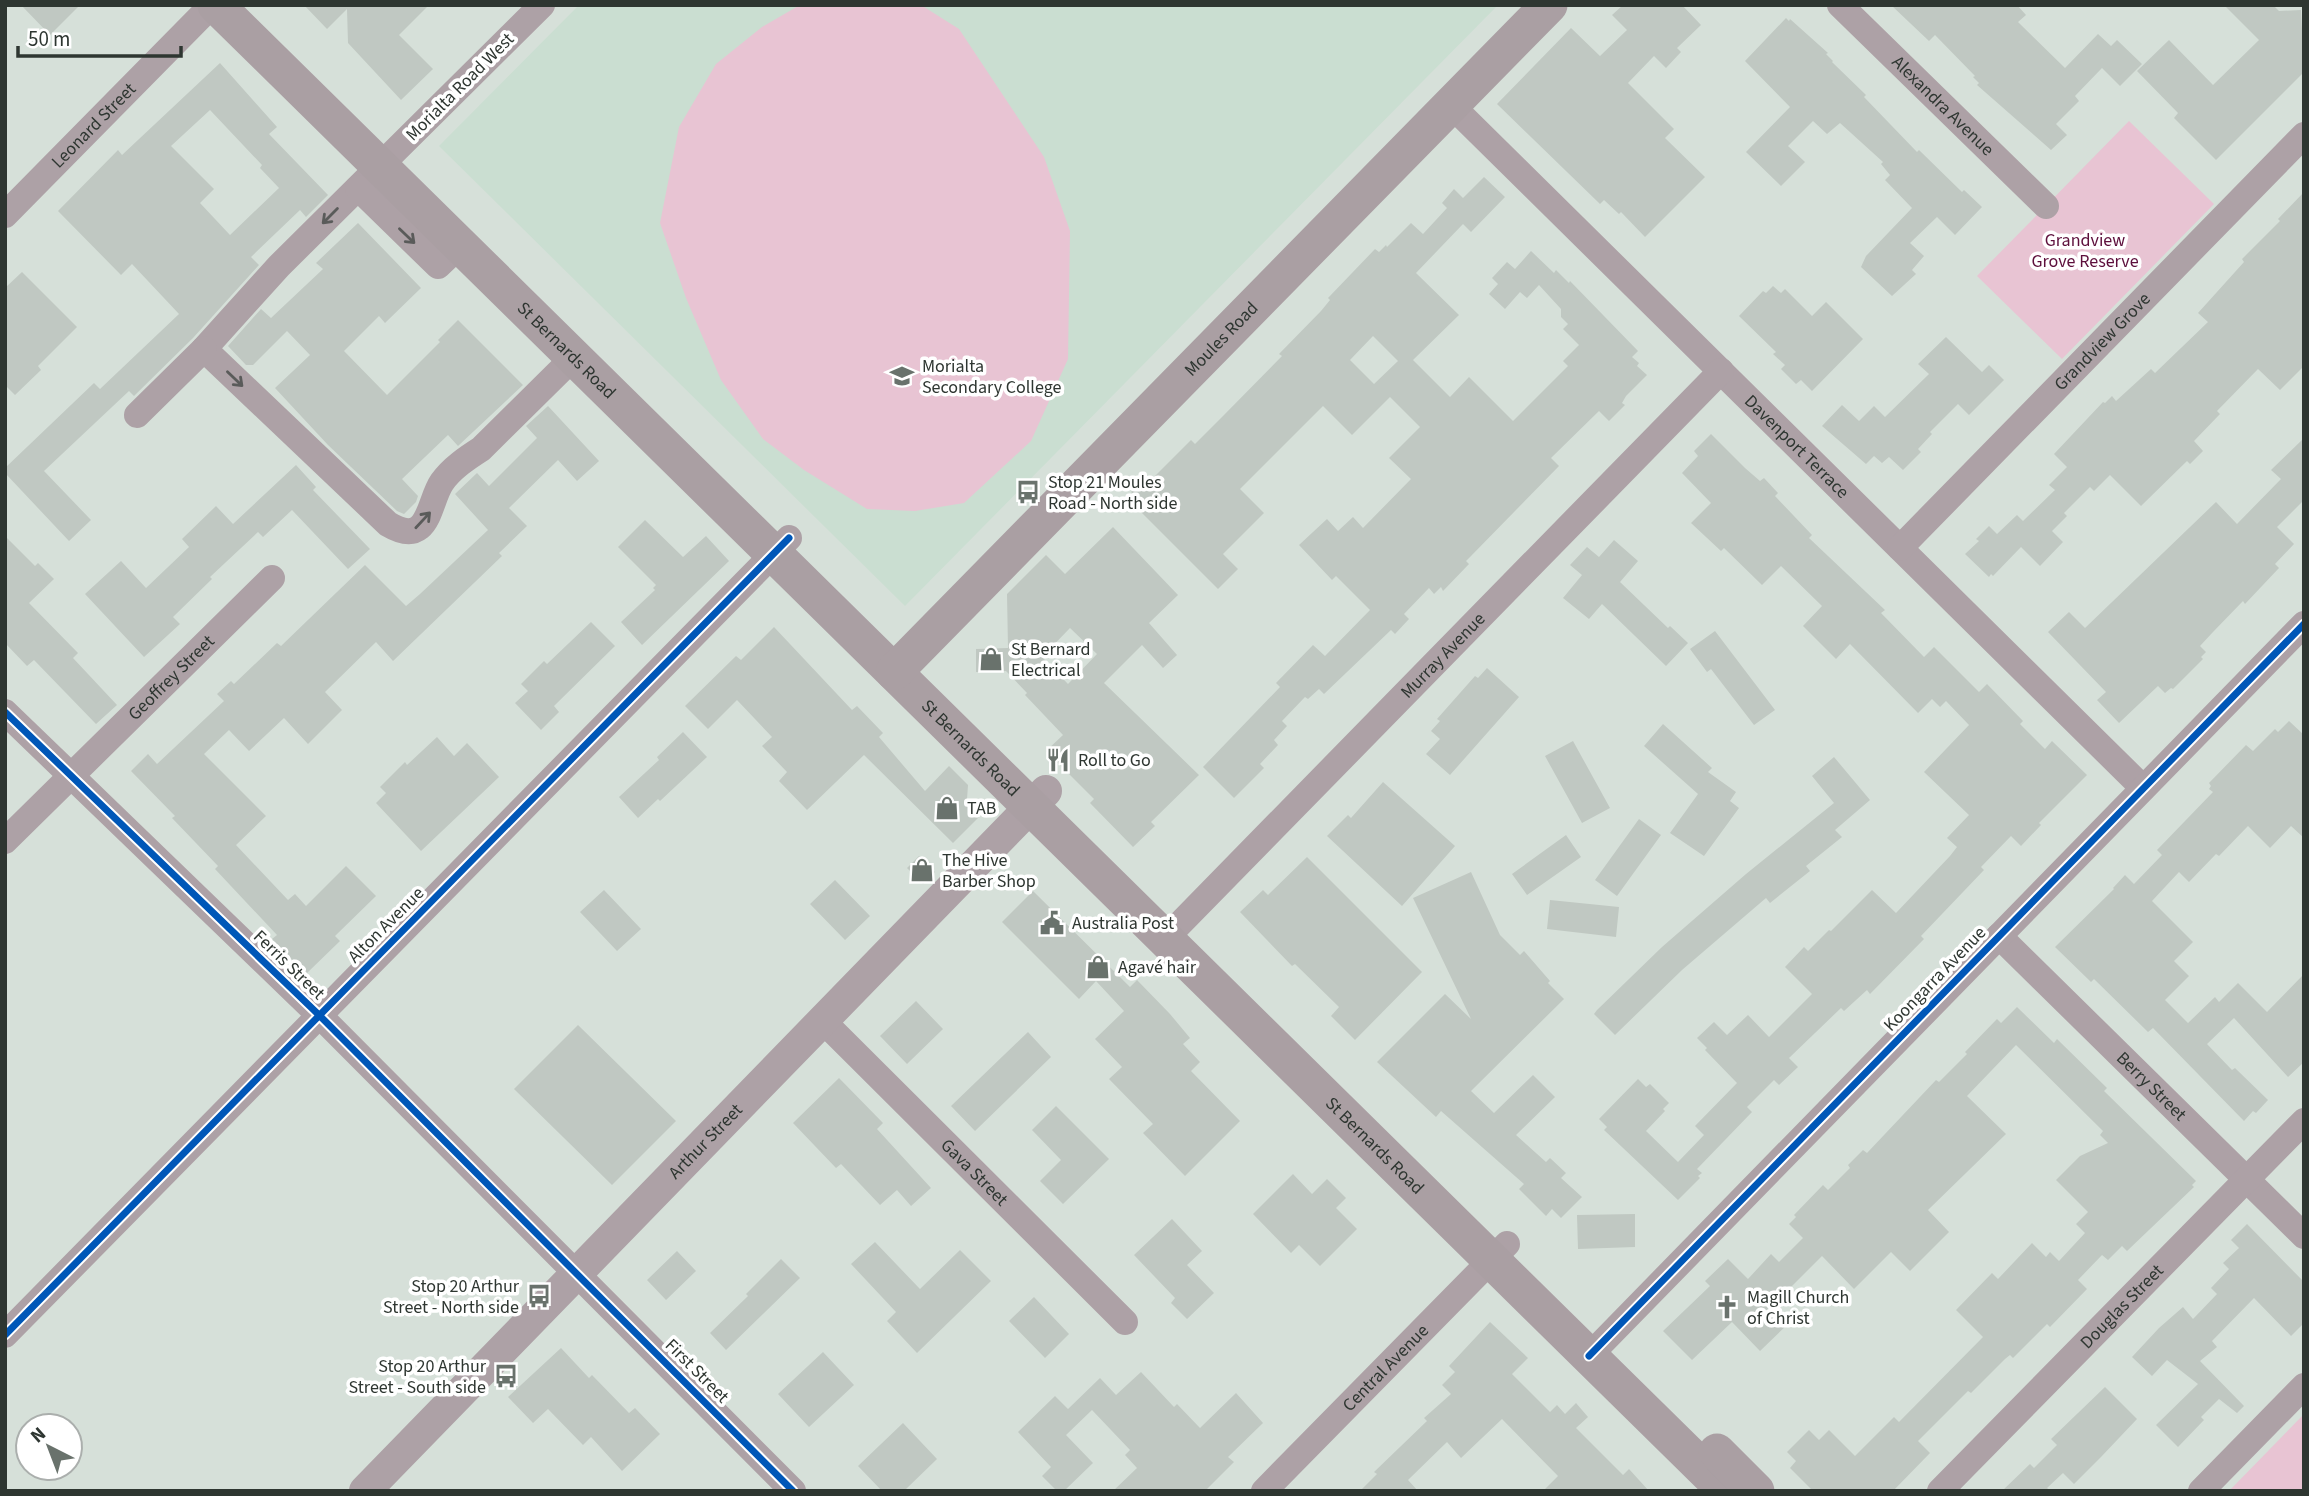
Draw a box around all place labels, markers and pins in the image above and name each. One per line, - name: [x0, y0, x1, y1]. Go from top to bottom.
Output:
- place label: Morialta Secondary College: [922, 354, 1062, 400]
- school or university icon: Morialta Secondary College: [888, 362, 916, 390]
- place label: Stop 21 Moules Road - North side: [1048, 470, 1178, 516]
- bus stop icon: Stop 21 Moules Road - North side: [1014, 478, 1042, 506]
- place label: St Bernard Electrical: [1011, 637, 1091, 683]
- shop icon: St Bernard Electrical: [977, 645, 1005, 673]
- restaurant icon: Roll to Go: [1044, 746, 1072, 774]
- place label: Roll to Go: [1078, 748, 1151, 773]
- shop icon: TAB: [933, 794, 961, 822]
- place label: TAB: [967, 796, 996, 821]
- place label: The Hive Barber Shop: [942, 848, 1036, 894]
- shop icon: The Hive Barber Shop: [908, 856, 936, 884]
- public building icon: Australia Post: [1038, 909, 1066, 937]
- place label: Australia Post: [1072, 911, 1174, 936]
- shop icon: Agavé hair: [1084, 953, 1112, 981]
- place label: Agavé hair: [1118, 955, 1197, 980]
- place label: Stop 20 Arthur Street - North side: [383, 1274, 520, 1320]
- bus stop icon: Stop 20 Arthur Street - North side: [525, 1282, 553, 1310]
- place label: Magill Church of Christ: [1747, 1285, 1849, 1331]
- church icon: Magill Church of Christ: [1713, 1293, 1741, 1321]
- place label: Stop 20 Arthur Street - South side: [349, 1354, 487, 1400]
- bus stop icon: Stop 20 Arthur Street - South side: [492, 1362, 520, 1390]

